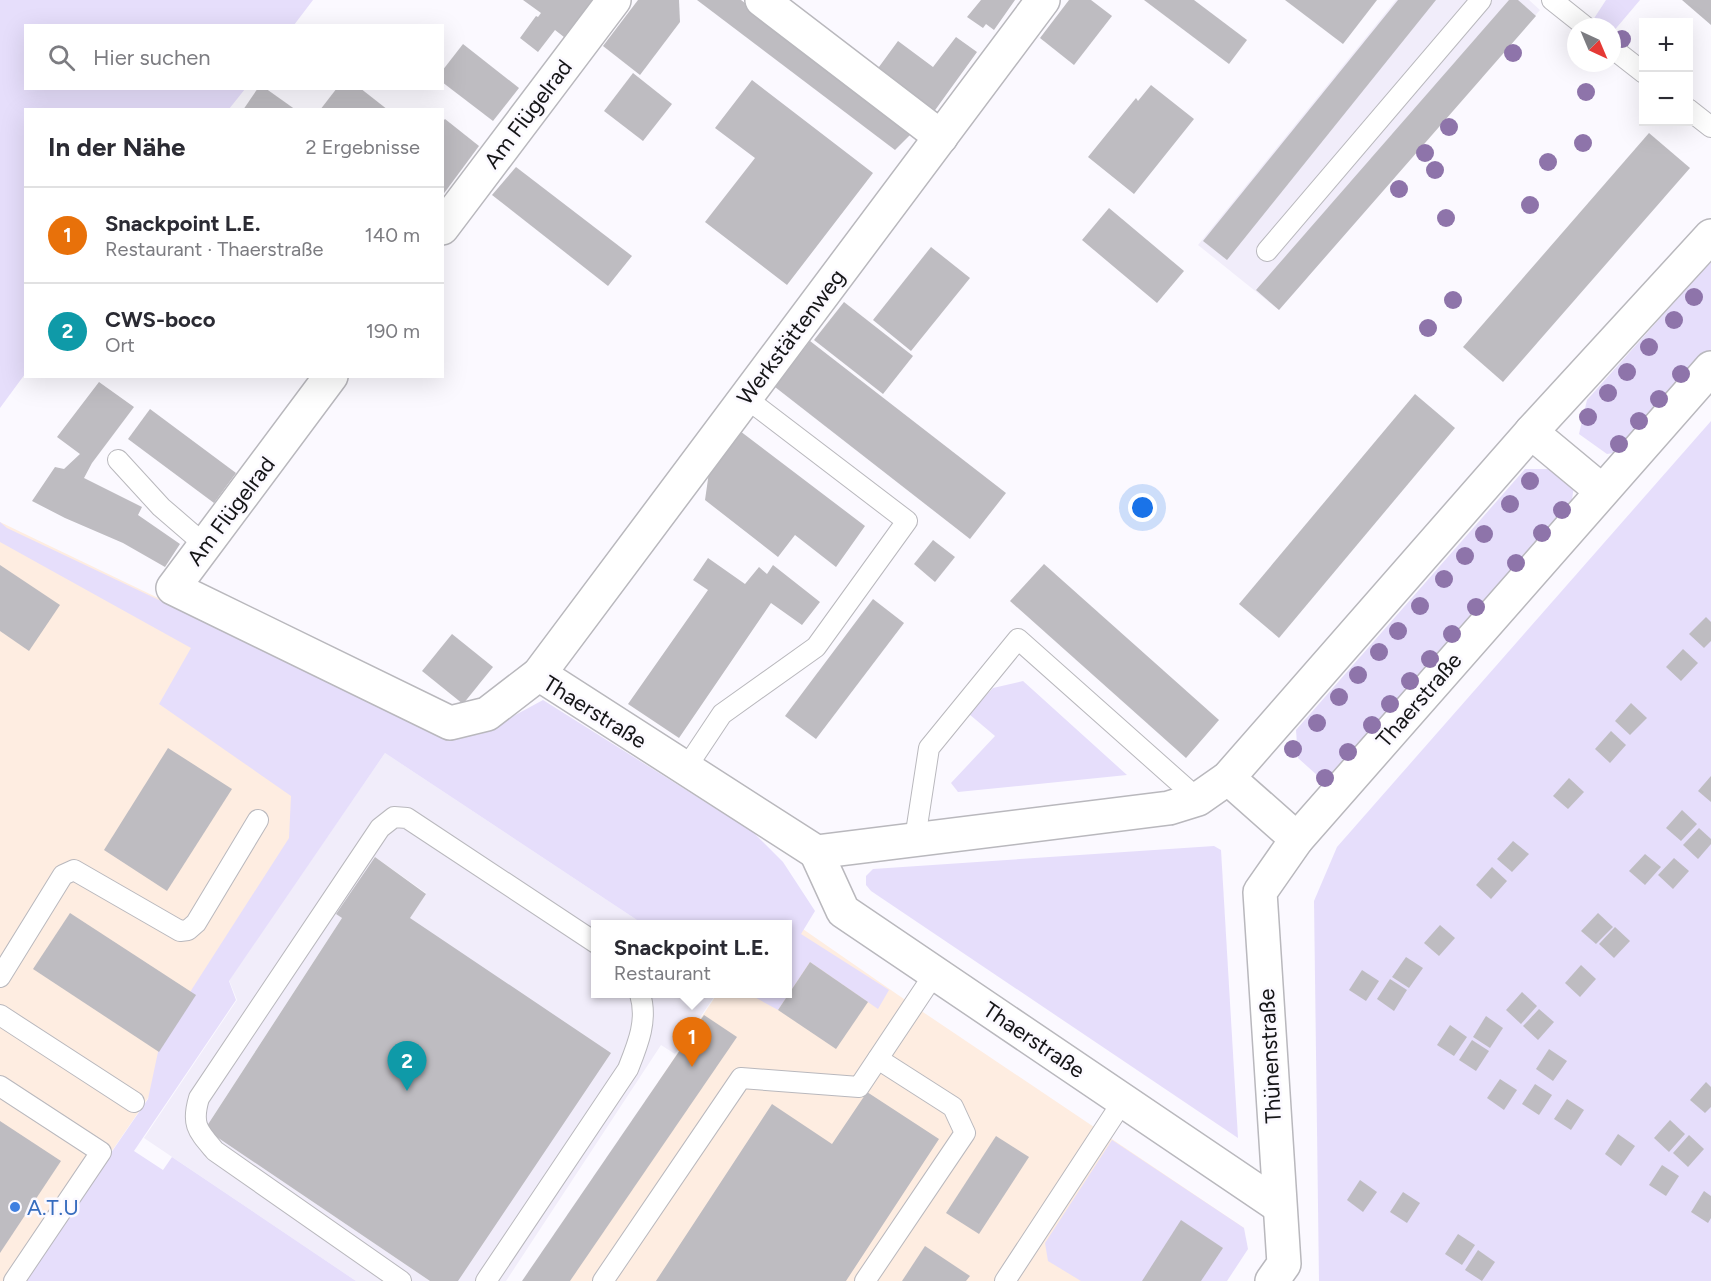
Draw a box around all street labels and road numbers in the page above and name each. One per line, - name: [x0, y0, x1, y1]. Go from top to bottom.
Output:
- street label: Am Flügelrad: [478, 54, 578, 174]
- street label: Werkstättenweg: [731, 264, 851, 410]
- street label: Am Flügelrad: [181, 451, 281, 571]
- street label: Thaerstraße: [1371, 647, 1467, 753]
- street label: Thaerstraße: [538, 670, 652, 754]
- street label: Thünenstraße: [1253, 988, 1287, 1124]
- street label: Thaerstraße: [978, 996, 1090, 1084]

